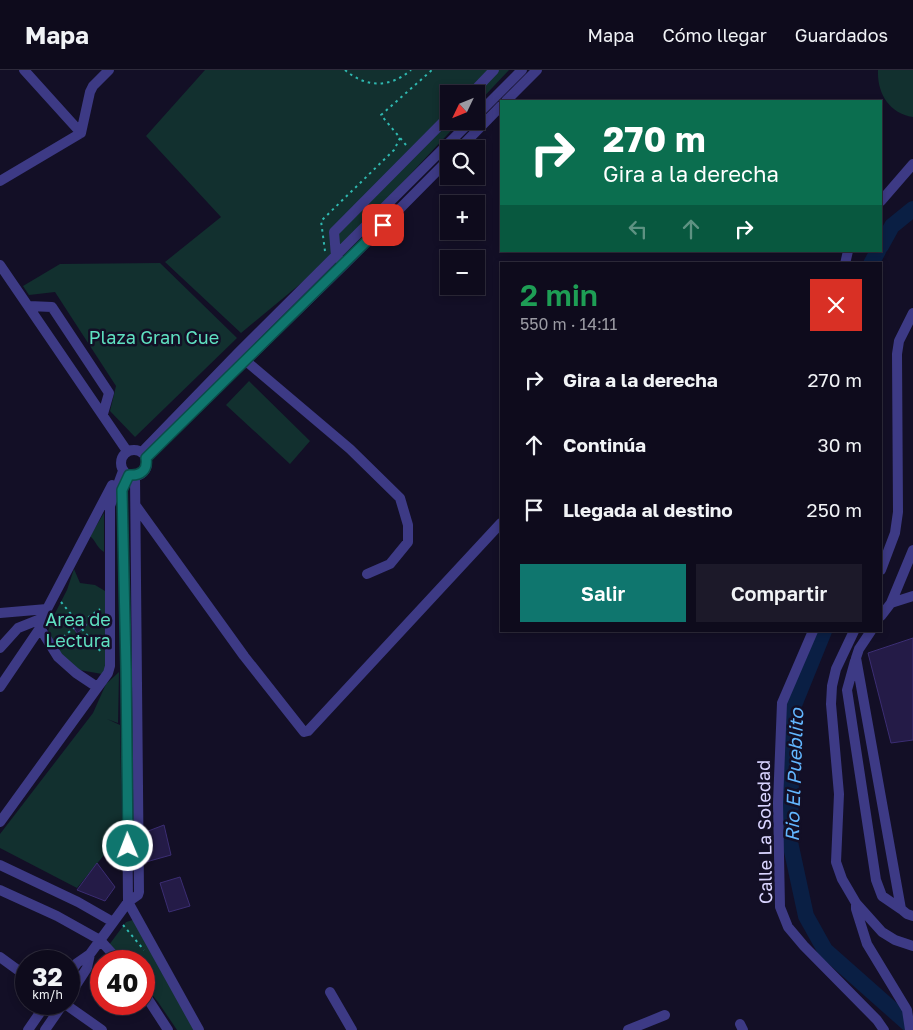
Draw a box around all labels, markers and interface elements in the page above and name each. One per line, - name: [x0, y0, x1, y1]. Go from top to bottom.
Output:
- text: Mapa: [25, 20, 89, 49]
- text: Mapa: [588, 24, 634, 46]
- text: Cómo llegar: [662, 24, 767, 46]
- text: Guardados: [795, 24, 888, 46]
- north arrow: [440, 85, 485, 130]
- map controls: [440, 85, 485, 295]
- text: 270 m: [603, 118, 706, 160]
- icon: right: [520, 120, 585, 185]
- button: search: [440, 140, 485, 185]
- text: Gira a la derecha: [603, 160, 779, 187]
- button: +: [440, 195, 485, 240]
- pin: [362, 204, 404, 246]
- icon: arrive: [369, 211, 397, 239]
- icon: left: [624, 215, 652, 243]
- icon: ahead: [677, 215, 705, 243]
- icon: right: [730, 215, 758, 243]
- button: −: [440, 250, 485, 295]
- text: 2 min: [520, 277, 598, 313]
- button: close: [810, 279, 862, 331]
- text: 550 m · 14:11: [520, 314, 617, 334]
- park label: Plaza Gran Cue: [89, 326, 219, 348]
- icon: right: [520, 366, 548, 394]
- text: Gira a la derecha: [563, 368, 718, 391]
- text: 270 m: [808, 368, 862, 391]
- icon: ahead: [520, 431, 548, 459]
- text: Continúa: [563, 433, 646, 456]
- text: 30 m: [818, 433, 862, 456]
- icon: arrive: [520, 496, 548, 524]
- text: Llegada al destino: [563, 498, 733, 521]
- text: 250 m: [807, 498, 862, 521]
- button: Salir: [520, 564, 686, 622]
- button: Compartir: [696, 564, 862, 622]
- park label: Area de Lectura: [45, 608, 111, 651]
- water label: Rio El Pueblito: [780, 706, 807, 842]
- street label: Calle La Soledad: [752, 760, 776, 904]
- position arrow: [101, 819, 153, 871]
- speed limit sign: 40: [90, 950, 155, 1015]
- text: 32: [32, 961, 63, 992]
- text: km/h: [32, 987, 63, 1002]

